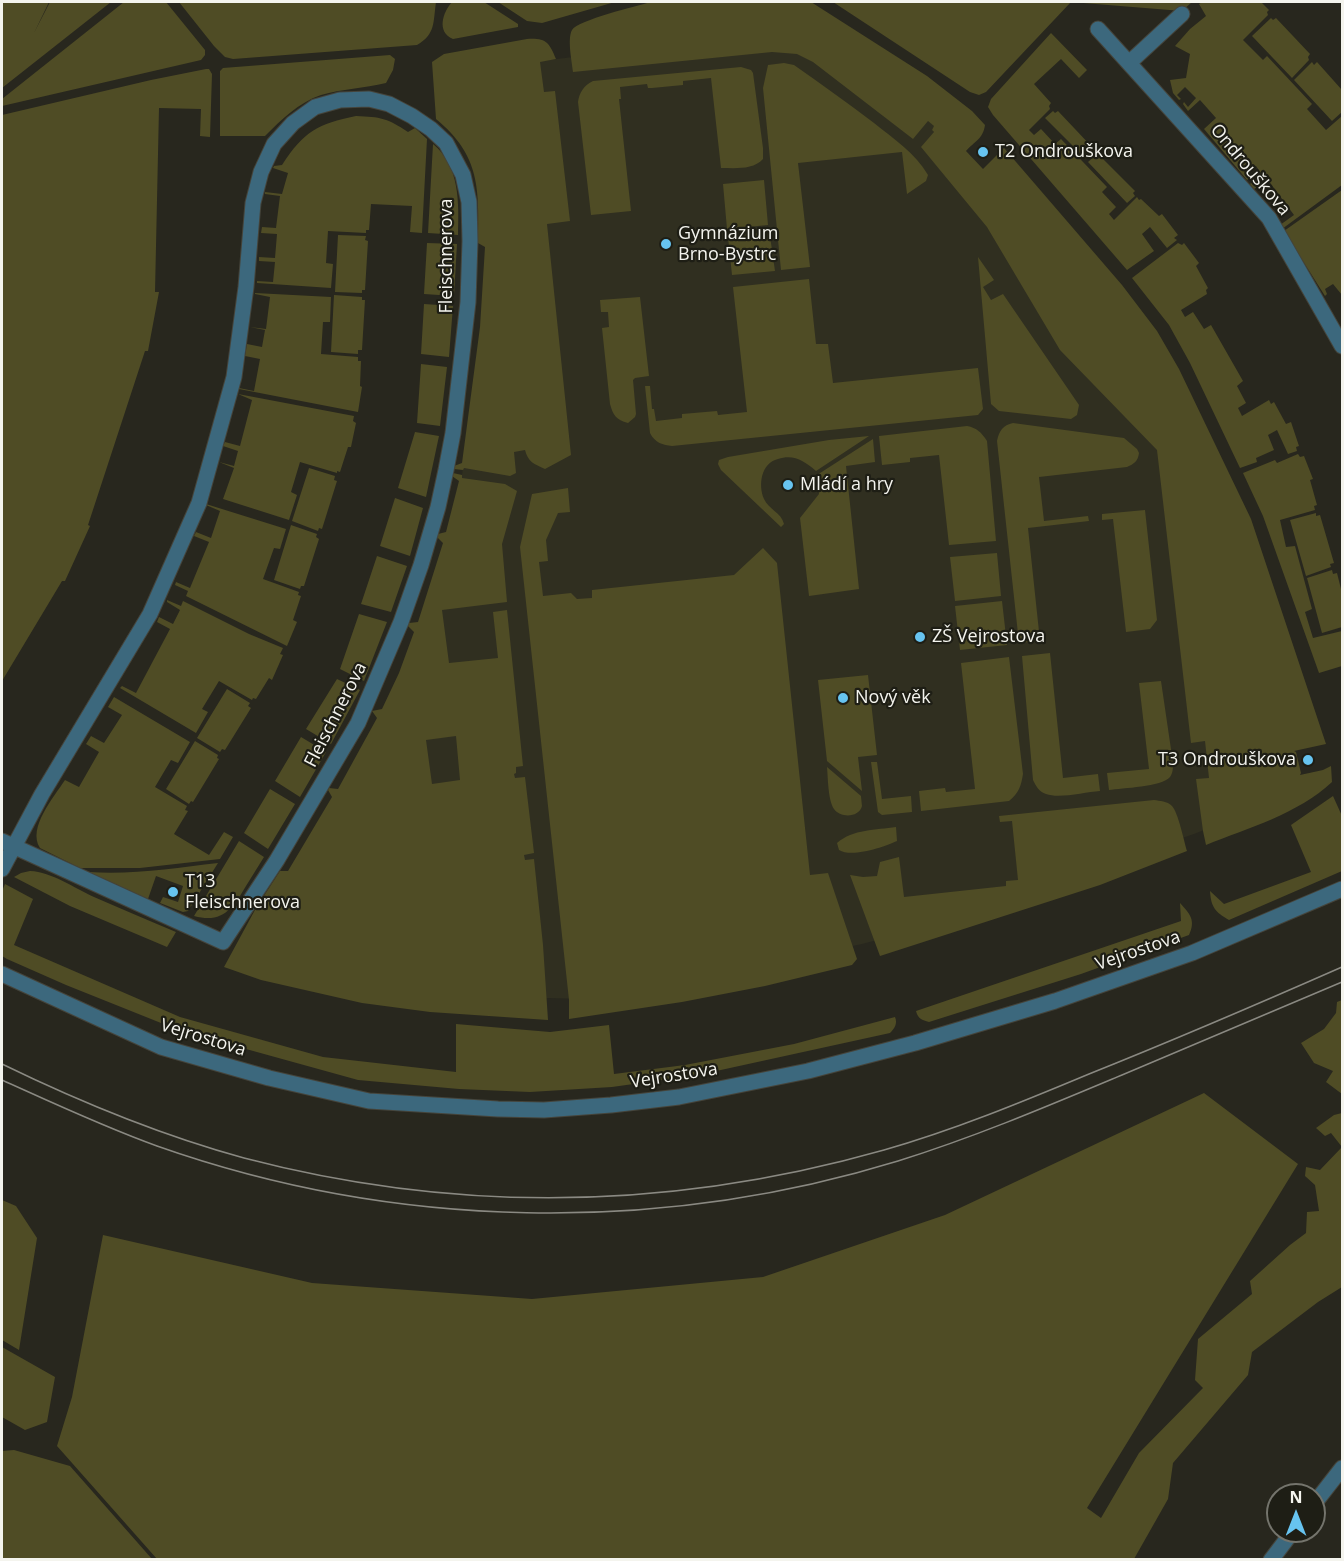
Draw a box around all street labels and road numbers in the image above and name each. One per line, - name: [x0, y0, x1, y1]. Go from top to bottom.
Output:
- street label: Ondrouškova: [1205, 120, 1295, 220]
- street label: Fleischnerova: [436, 198, 458, 314]
- street label: Fleischnerova: [300, 659, 372, 771]
- street label: Vejrostova: [1093, 926, 1183, 976]
- street label: Vejrostova: [158, 1015, 248, 1061]
- street label: Vejrostova: [629, 1058, 719, 1094]

